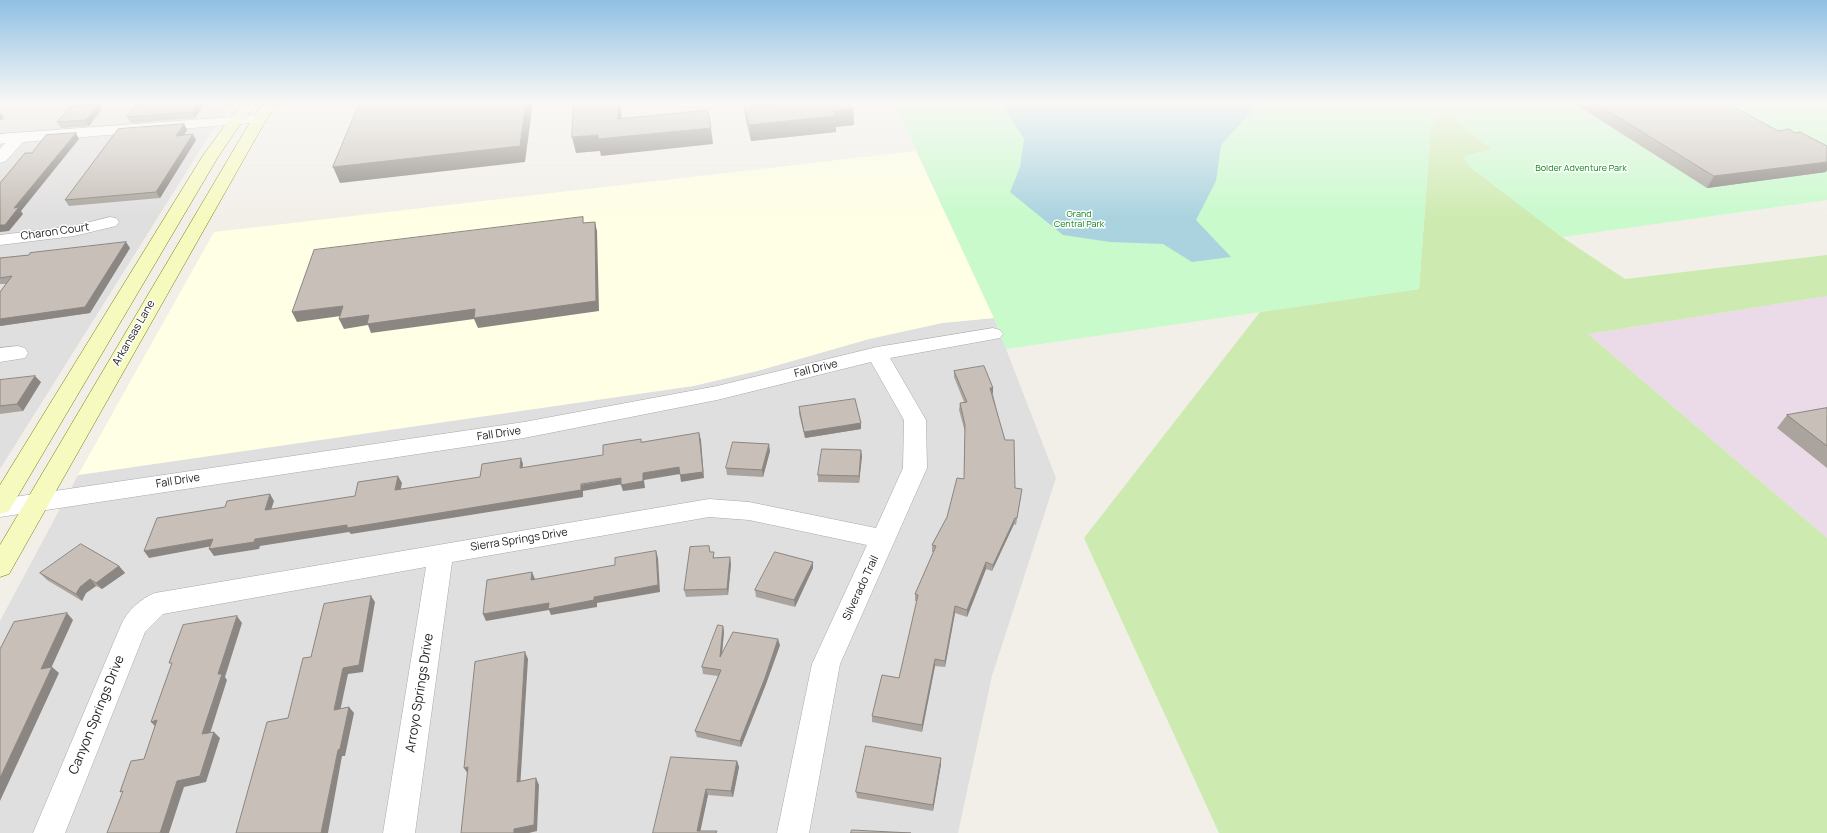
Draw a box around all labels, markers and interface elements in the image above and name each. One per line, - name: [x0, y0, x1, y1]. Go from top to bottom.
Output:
- park label: Bolder Adventure Park: [1535, 163, 1627, 173]
- park label: Grand Central Park: [1054, 209, 1104, 230]
- street label: Charon Court: [20, 221, 90, 243]
- street label: Arkansas Lane: [110, 298, 158, 368]
- street label: Fall Drive: [793, 357, 839, 381]
- street label: Fall Drive: [476, 424, 522, 444]
- street label: Fall Drive: [155, 471, 201, 491]
- street label: Sierra Springs Drive: [469, 526, 569, 554]
- street label: Silverado Trail: [840, 554, 882, 622]
- street label: Arroyo Springs Drive: [403, 632, 437, 754]
- street label: Canyon Springs Drive: [66, 653, 128, 777]

